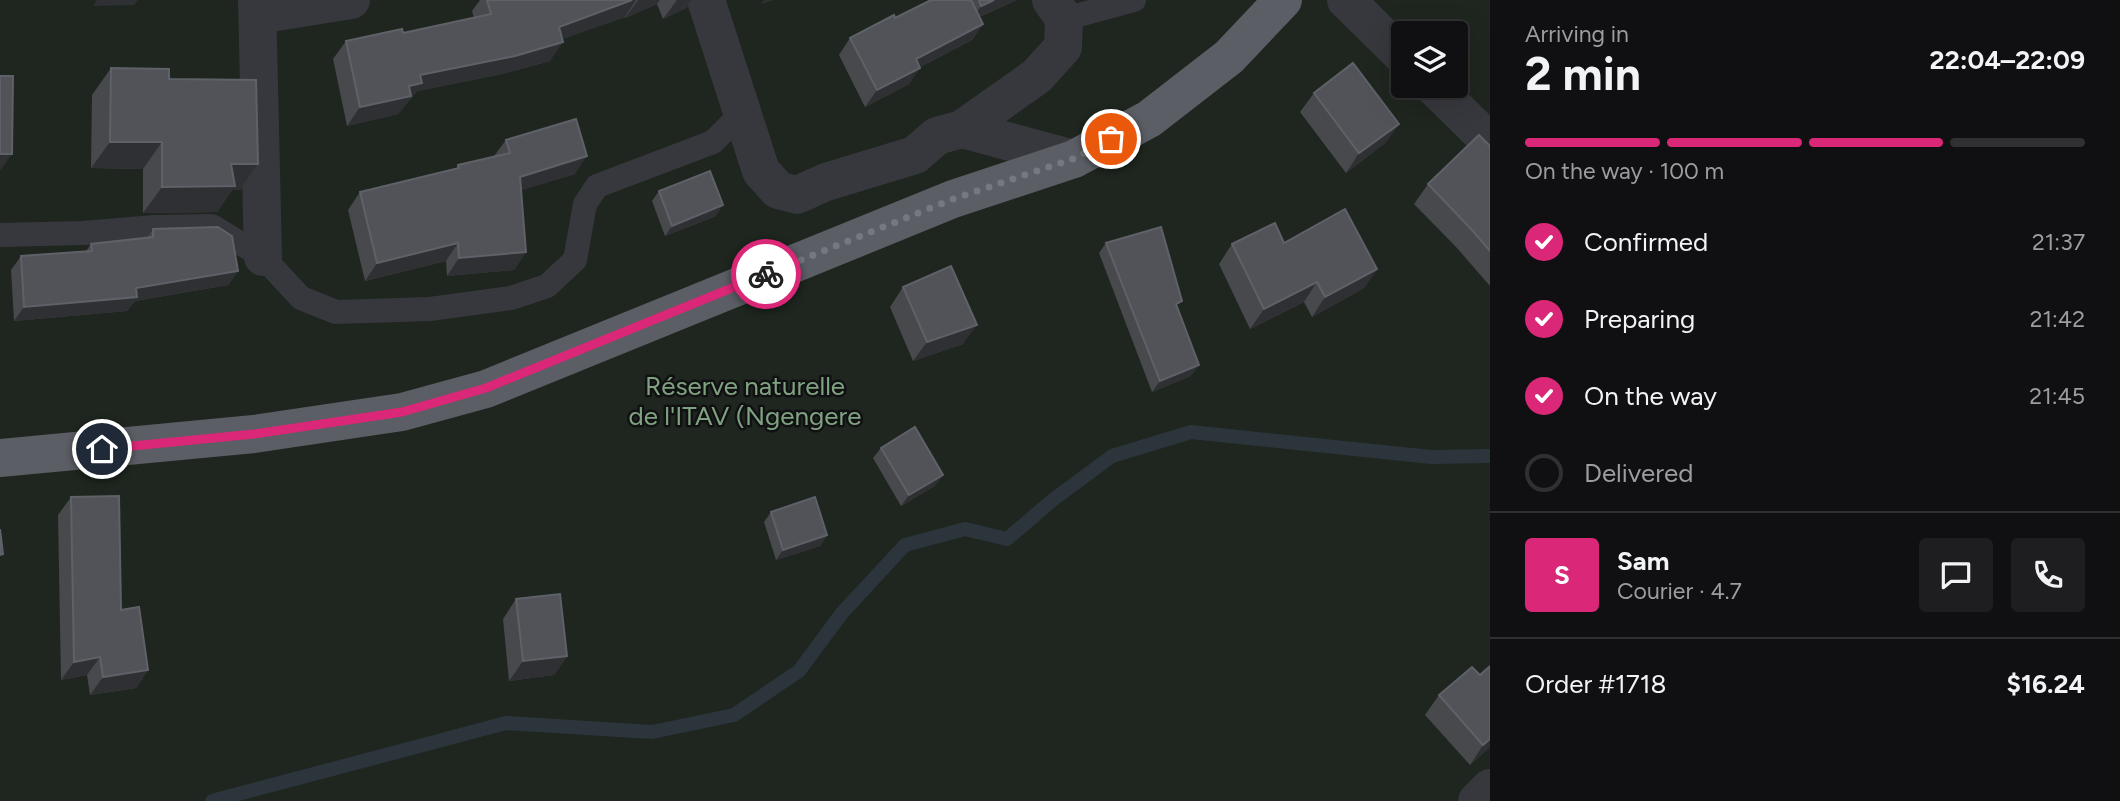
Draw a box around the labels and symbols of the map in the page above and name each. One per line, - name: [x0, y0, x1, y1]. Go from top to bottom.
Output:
- pin: [1081, 109, 1141, 169]
- courier: [731, 239, 801, 309]
- park label: Réserve naturelle de l'ITAV (Ngengere: [629, 370, 862, 432]
- pin: [72, 419, 132, 479]

